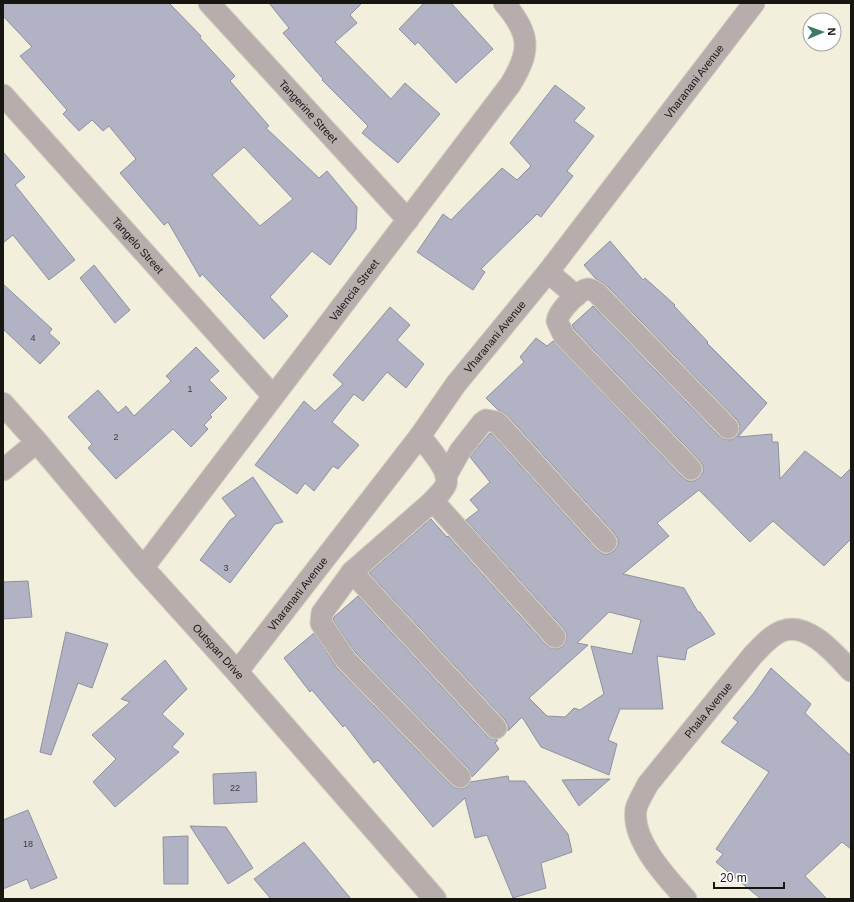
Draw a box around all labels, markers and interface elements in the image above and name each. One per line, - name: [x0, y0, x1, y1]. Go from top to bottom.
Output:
- north arrow: [802, 12, 842, 52]
- text: N: [826, 27, 838, 36]
- street label: Vharanani Avenue: [662, 42, 726, 121]
- street label: Tangerine Street: [277, 77, 340, 145]
- street label: Tangelo Street: [110, 215, 166, 276]
- street label: Valencia Street: [327, 257, 381, 323]
- street label: Vharanani Avenue: [462, 298, 528, 375]
- house number: 4: [30, 333, 36, 343]
- house number: 1: [187, 384, 193, 394]
- house number: 2: [113, 432, 119, 442]
- street label: Vharanani Avenue: [265, 555, 330, 633]
- house number: 3: [223, 563, 229, 573]
- street label: Outspan Drive: [190, 621, 246, 681]
- street label: Phala Avenue: [682, 680, 734, 740]
- house number: 22: [230, 783, 240, 793]
- house number: 18: [23, 839, 33, 849]
- scale bar: [714, 864, 784, 890]
- text: 20 m: [720, 871, 747, 885]

